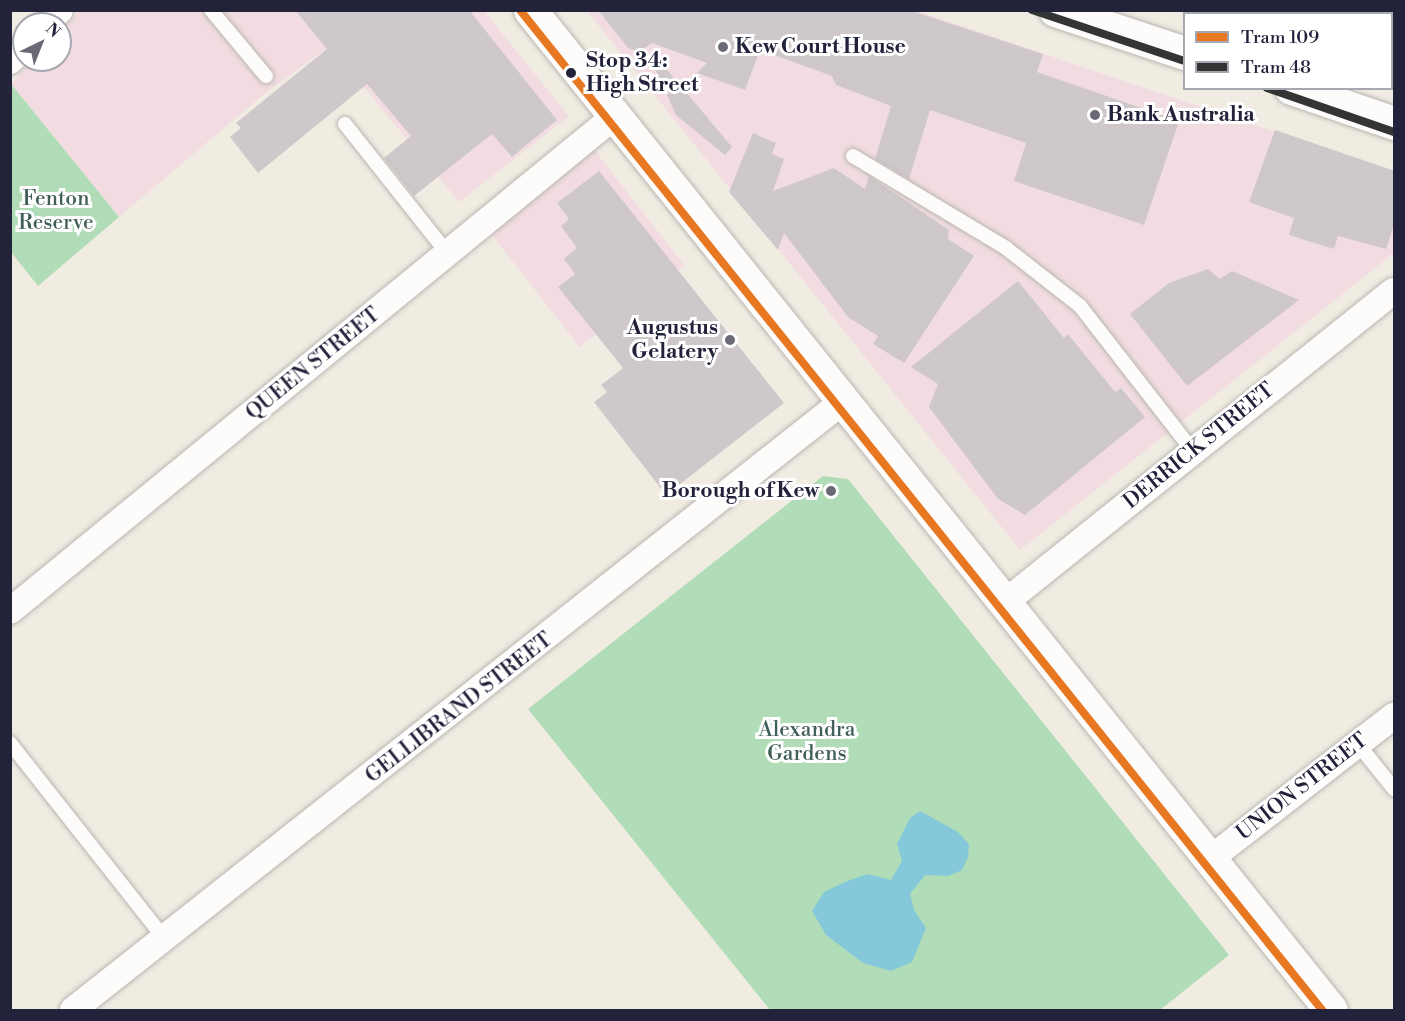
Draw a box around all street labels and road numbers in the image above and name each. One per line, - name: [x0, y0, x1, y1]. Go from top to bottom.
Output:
- street label: QUEEN STREET: [241, 302, 385, 426]
- street label: DERRICK STREET: [1118, 377, 1280, 515]
- street label: GELLIBRAND STREET: [361, 627, 557, 789]
- street label: UNION STREET: [1231, 728, 1373, 846]

